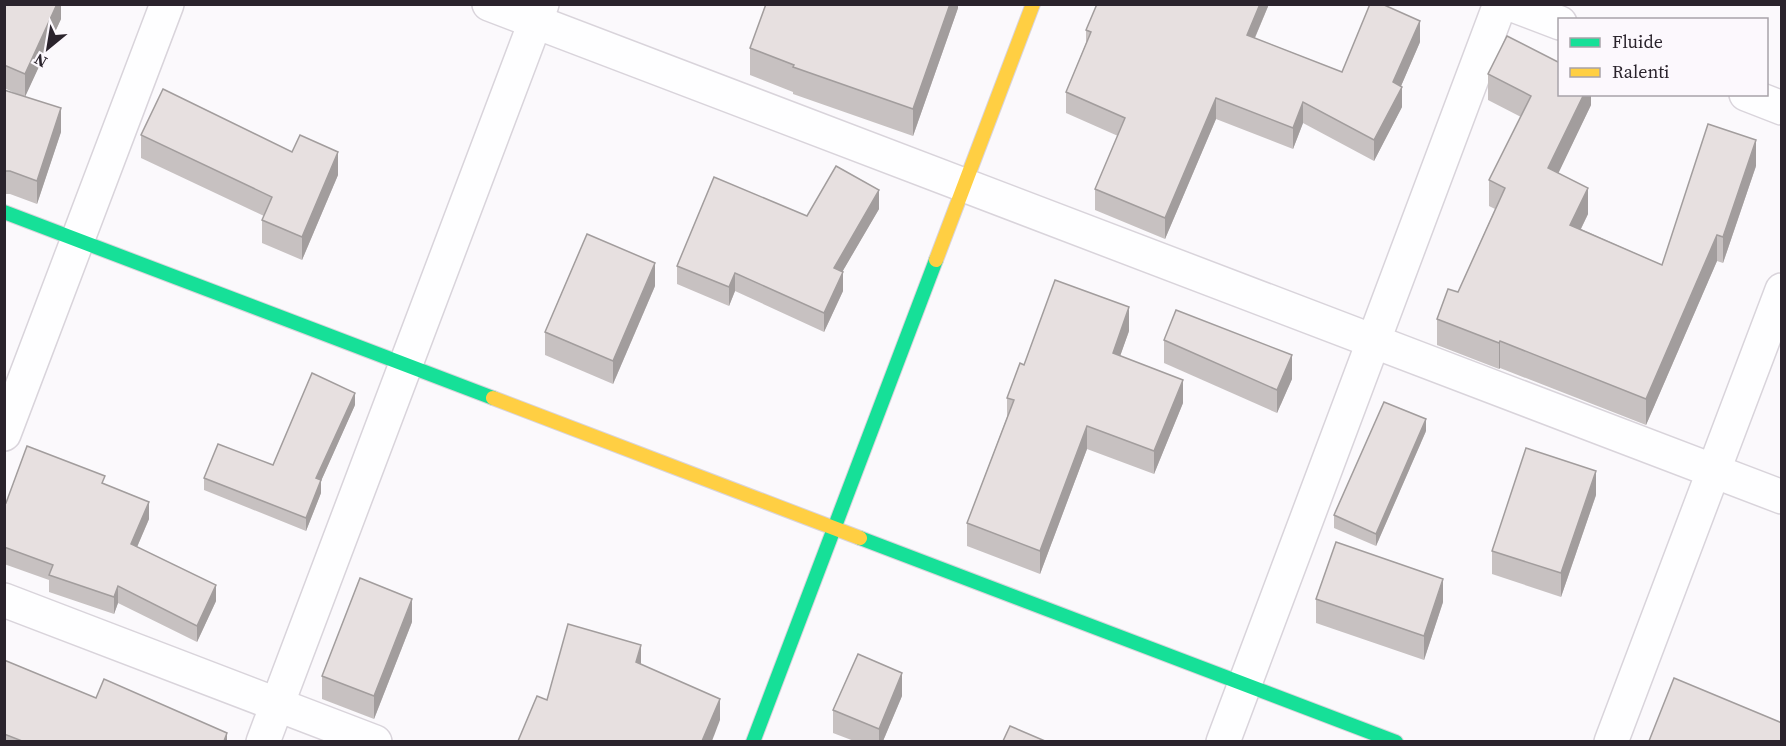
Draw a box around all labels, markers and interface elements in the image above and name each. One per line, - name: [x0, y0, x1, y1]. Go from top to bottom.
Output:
- north arrow: [18, 18, 78, 78]
- legend: [1558, 18, 1768, 96]
- text: Fluide: [1612, 29, 1663, 54]
- text: N: [30, 48, 51, 73]
- text: Ralenti: [1612, 59, 1669, 84]

